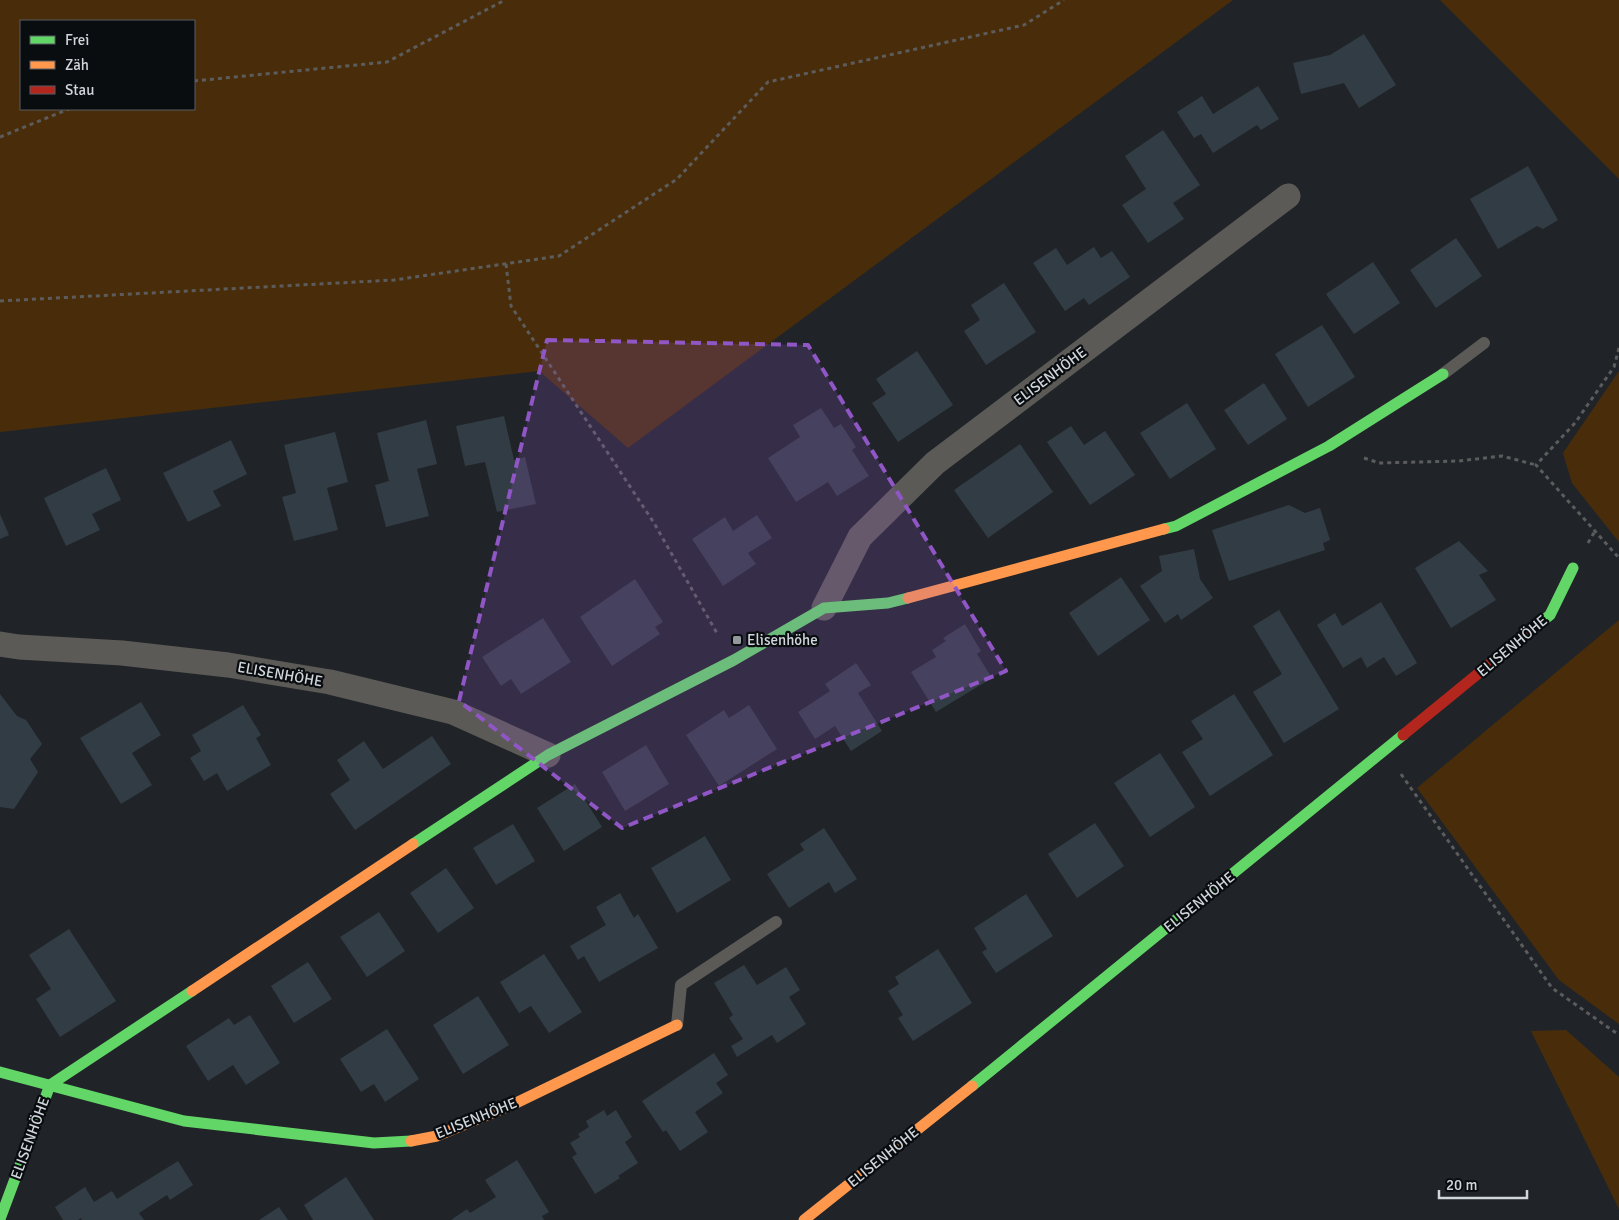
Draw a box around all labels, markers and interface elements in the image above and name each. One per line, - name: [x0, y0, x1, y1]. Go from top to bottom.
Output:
- legend: [20, 20, 195, 110]
- text: Frei: [65, 31, 89, 49]
- text: Zäh: [65, 56, 89, 74]
- text: Stau: [65, 81, 94, 99]
- street label: ELISENHÖHE: [1010, 343, 1090, 409]
- street label: ELISENHÖHE: [1473, 611, 1551, 681]
- place label: Elisenhöhe: [747, 631, 818, 649]
- marker: Elisenhöhe: [731, 634, 743, 646]
- street label: ELISENHÖHE: [236, 658, 324, 690]
- street label: ELISENHÖHE: [1160, 868, 1238, 936]
- street label: ELISENHÖHE: [7, 1094, 53, 1182]
- street label: ELISENHÖHE: [433, 1094, 519, 1142]
- street label: ELISENHÖHE: [844, 1123, 922, 1191]
- scale bar: [1439, 1168, 1526, 1200]
- text: 20 m: [1446, 1176, 1477, 1194]

